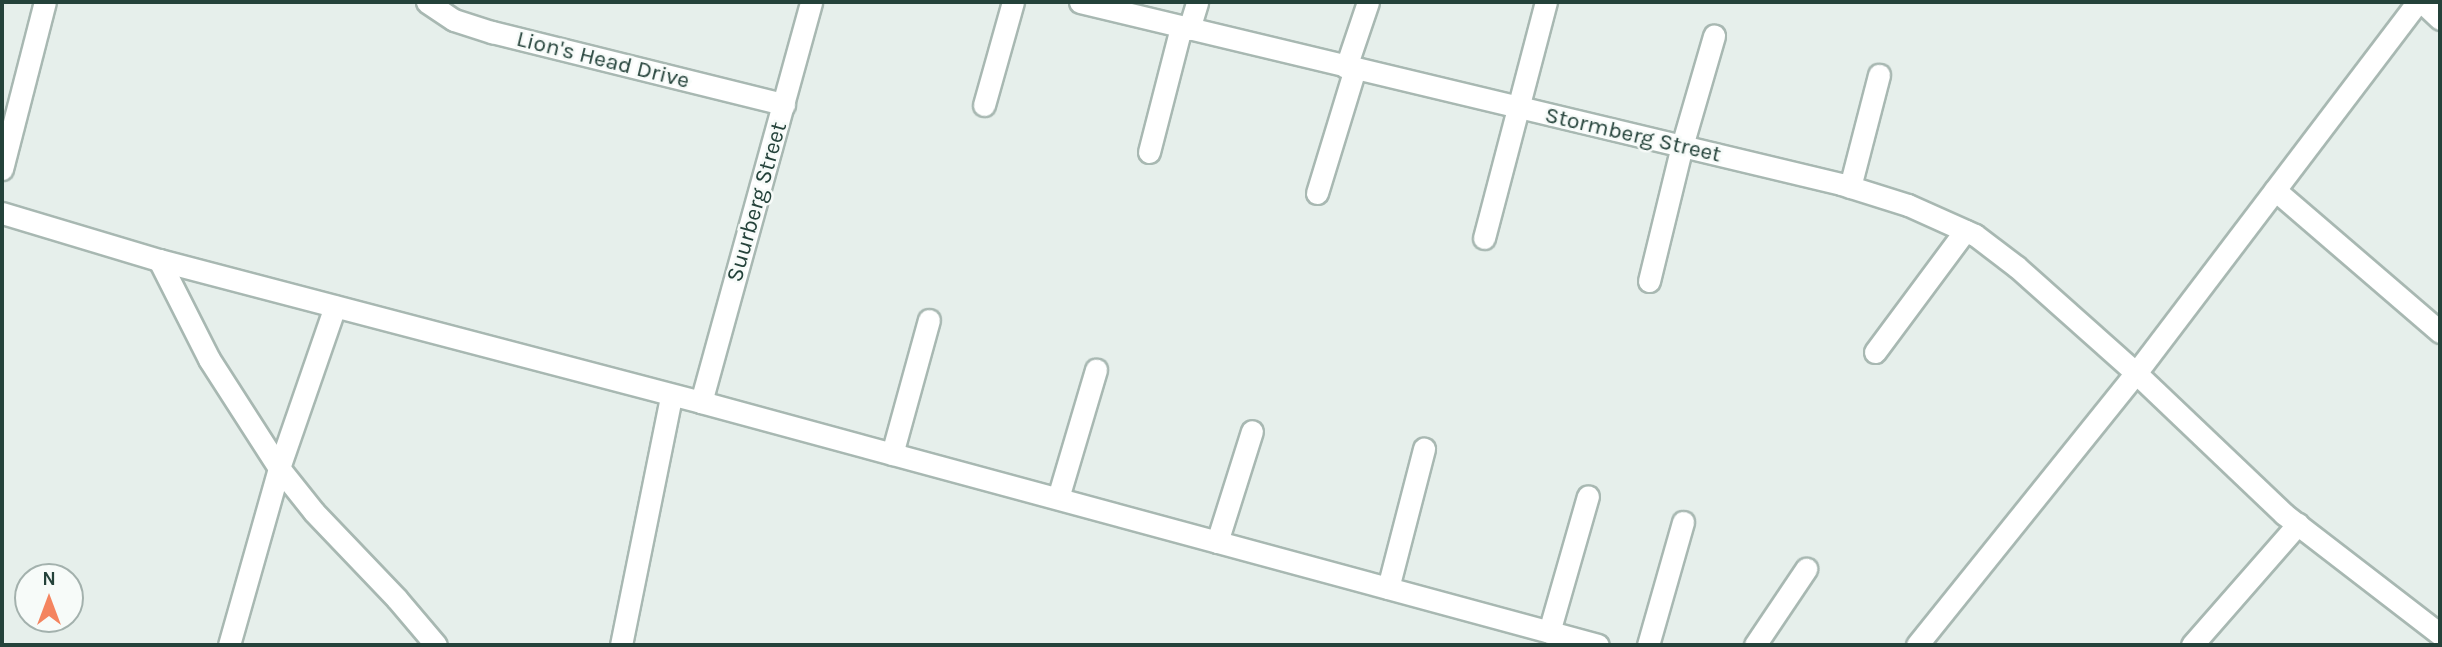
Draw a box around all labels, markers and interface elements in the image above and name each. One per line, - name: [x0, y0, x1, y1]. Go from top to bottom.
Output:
- street label: Lion's Head Drive: [514, 25, 692, 95]
- street label: Stormberg Street: [1542, 101, 1724, 169]
- street label: Suurberg Street: [721, 119, 793, 285]
- north arrow: [14, 563, 84, 633]
- text: N: [42, 568, 56, 590]

